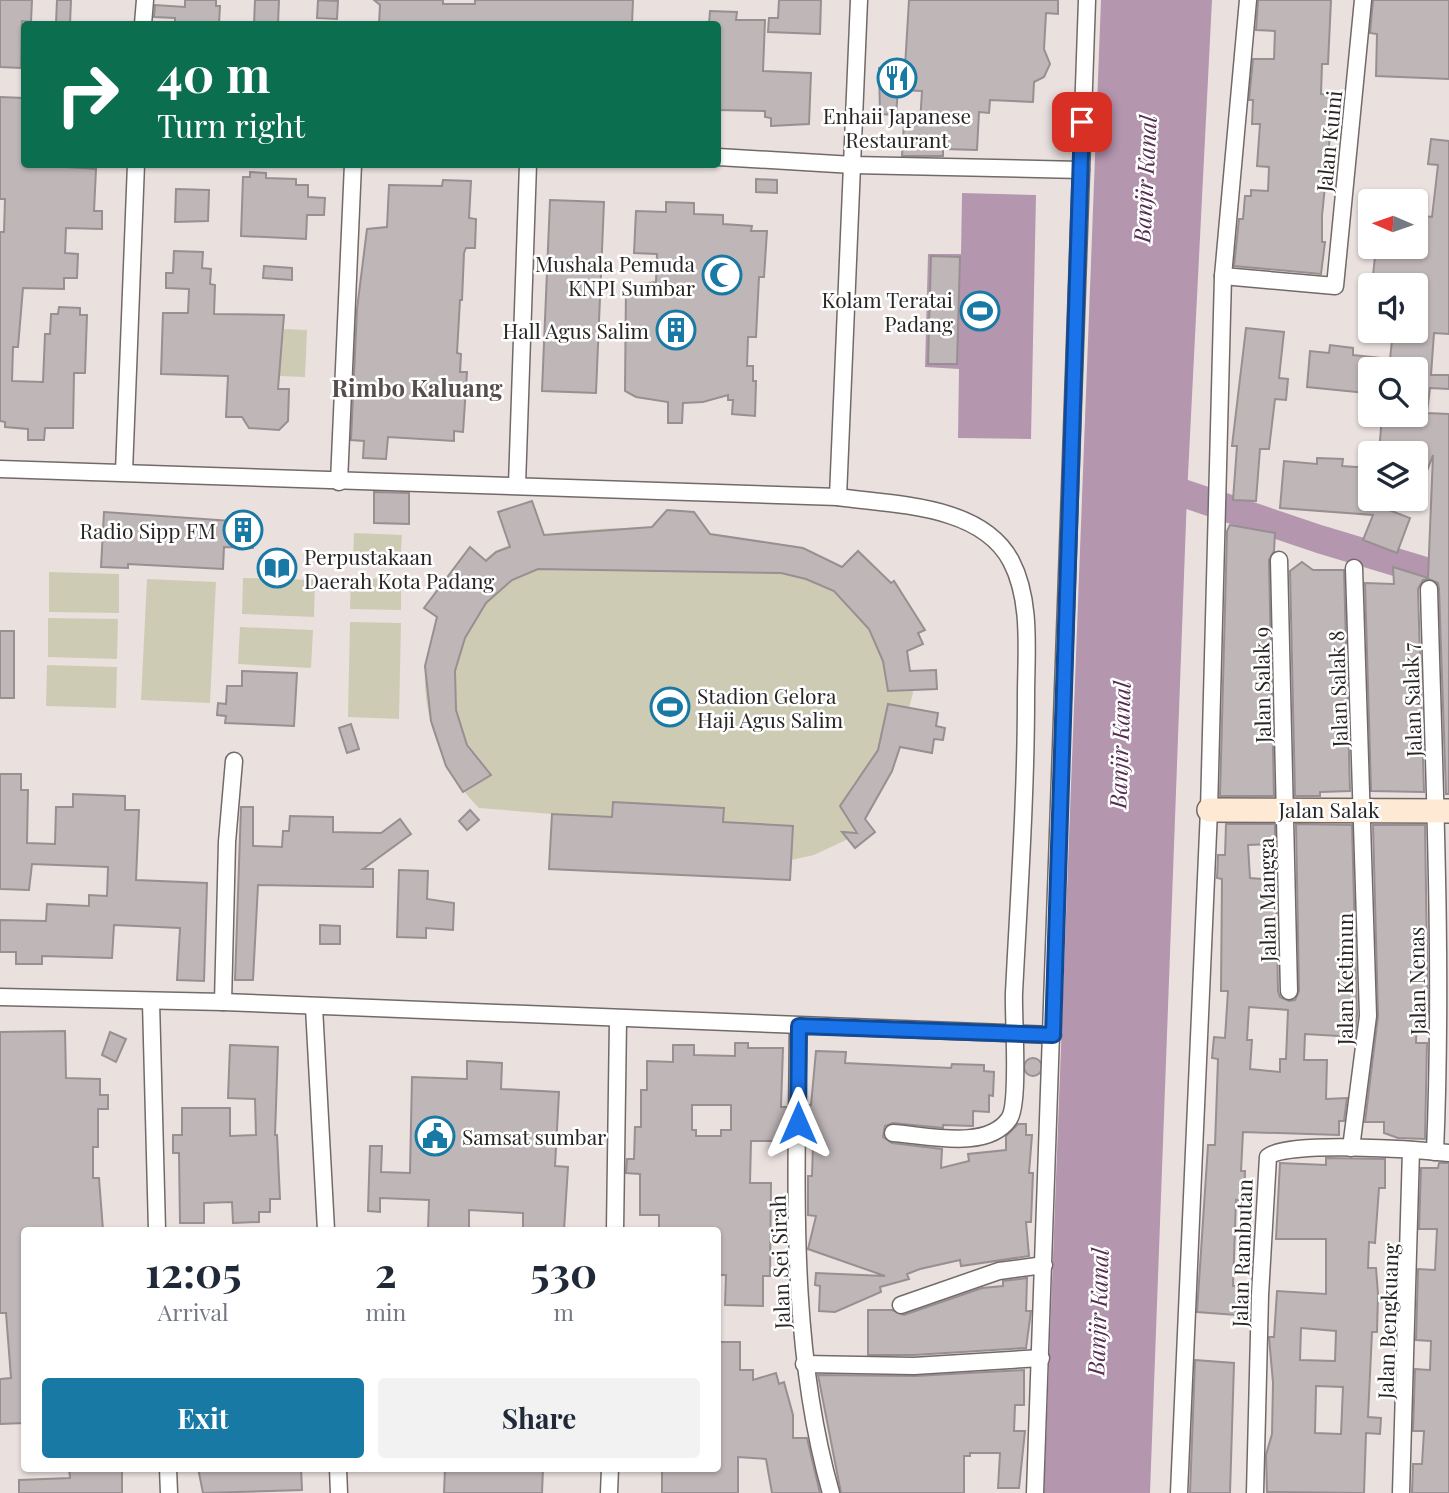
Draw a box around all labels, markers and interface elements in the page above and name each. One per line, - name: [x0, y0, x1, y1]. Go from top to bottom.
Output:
- text: 40 m: [157, 40, 270, 105]
- icon: right: [42, 49, 133, 140]
- restaurant icon: Enhaii Japanese Restaurant: [876, 57, 918, 99]
- street label: Jalan Kuini: [1309, 89, 1347, 194]
- pin: [1052, 92, 1112, 152]
- place label: Enhaii Japanese Restaurant: [823, 101, 971, 153]
- text: Turn right: [157, 103, 305, 146]
- icon: arrive: [1063, 103, 1101, 141]
- water label: Banjir Kanal: [1125, 113, 1163, 245]
- north arrow: [1358, 189, 1428, 259]
- map controls: [1358, 189, 1428, 511]
- place label: Mushala Pemuda KNPI Sumbar: [535, 249, 696, 301]
- mosque icon: Mushala Pemuda KNPI Sumbar: [701, 254, 743, 296]
- button: sound: [1358, 273, 1428, 343]
- place label: Kolam Teratai Padang: [821, 285, 953, 337]
- sports icon: Kolam Teratai Padang: [959, 290, 1001, 332]
- building icon: Hall Agus Salim: [655, 309, 697, 351]
- place label: Hall Agus Salim: [502, 316, 649, 344]
- button: search: [1358, 357, 1428, 427]
- district label: Rimbo Kaluang: [332, 371, 503, 403]
- button: layers: [1358, 441, 1428, 511]
- building icon: Radio Sipp FM: [222, 509, 264, 551]
- place label: Radio Sipp FM: [79, 516, 216, 544]
- place label: Perpustakaan Daerah Kota Padang: [304, 542, 494, 594]
- library icon: Perpustakaan Daerah Kota Padang: [256, 547, 298, 589]
- street label: Jalan Salak 9: [1246, 626, 1276, 745]
- street label: Jalan Salak 8: [1321, 630, 1353, 749]
- street label: Jalan Salak 7: [1395, 642, 1427, 759]
- water label: Banjir Kanal: [1101, 679, 1137, 810]
- place label: Stadion Gelora Haji Agus Salim: [697, 681, 844, 733]
- sports icon: Stadion Gelora Haji Agus Salim: [649, 686, 691, 728]
- street label: Jalan Salak: [1278, 795, 1380, 823]
- street label: Jalan Mangga: [1251, 837, 1281, 963]
- street label: Jalan Ketimun: [1330, 912, 1358, 1046]
- street label: Jalan Nenas: [1401, 926, 1431, 1037]
- position arrow: [761, 1086, 835, 1160]
- public building icon: Samsat sumbar: [414, 1115, 456, 1157]
- place label: Samsat sumbar: [462, 1122, 607, 1150]
- street label: Jalan Rambutan: [1224, 1178, 1258, 1329]
- street label: Jalan Sei Sirah: [763, 1194, 795, 1330]
- text: 12:05: [145, 1243, 242, 1299]
- text: 2: [375, 1243, 397, 1299]
- text: 530: [530, 1243, 597, 1299]
- street label: Jalan Bengkuang: [1370, 1243, 1404, 1400]
- water label: Banjir Kanal: [1079, 1246, 1115, 1377]
- text: Arrival: [158, 1296, 229, 1327]
- text: min: [365, 1296, 406, 1327]
- text: m: [553, 1296, 574, 1327]
- button: Exit: [42, 1378, 364, 1458]
- button: Share: [378, 1378, 700, 1458]

